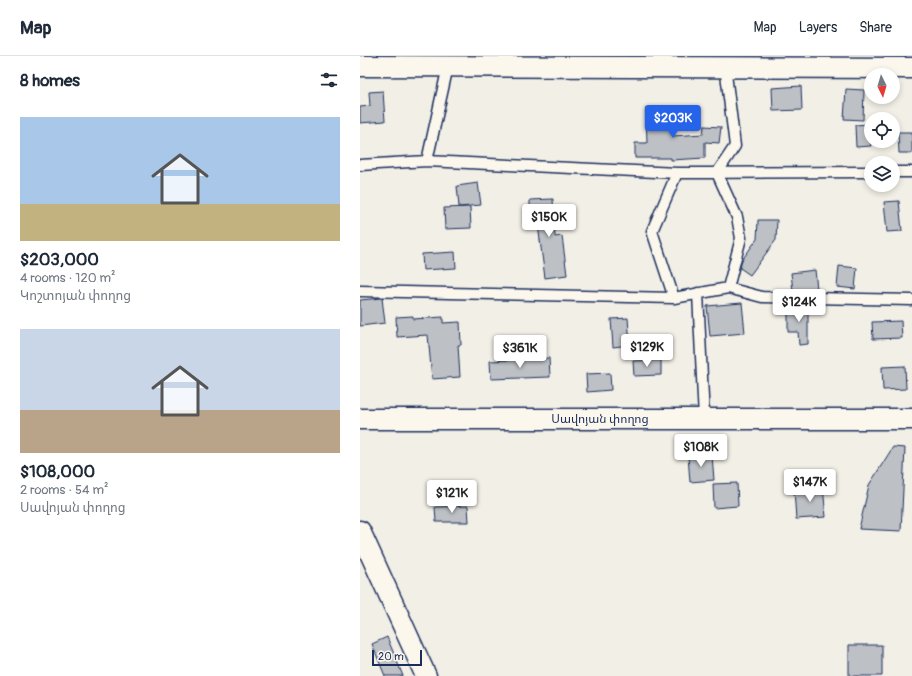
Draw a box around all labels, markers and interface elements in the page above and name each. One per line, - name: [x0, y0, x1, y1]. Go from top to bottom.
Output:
- text: Map: [20, 16, 51, 40]
- text: Map: [754, 19, 777, 36]
- text: Layers: [799, 19, 837, 36]
- text: Share: [859, 19, 892, 36]
- north arrow: [864, 68, 900, 104]
- map controls: [864, 68, 900, 192]
- icon: filters: [318, 69, 340, 91]
- text: 8 homes: [20, 70, 80, 91]
- pin: $203K: [645, 105, 701, 139]
- text: $203K: [654, 110, 692, 126]
- button: locate: [864, 112, 900, 148]
- icon: home: [144, 143, 216, 215]
- button: layers: [864, 156, 900, 192]
- pin: $150K: [521, 204, 577, 238]
- text: $150K: [531, 209, 567, 225]
- text: $203,000: [20, 249, 99, 270]
- text: 4 rooms · 120 m²: [20, 270, 115, 286]
- text: Կոշտոյան փողոց: [20, 288, 131, 304]
- pin: $124K: [771, 289, 827, 323]
- text: $124K: [782, 294, 816, 310]
- pin: $129K: [619, 334, 675, 368]
- pin: $361K: [492, 335, 548, 369]
- text: $129K: [630, 339, 664, 355]
- text: $361K: [503, 340, 537, 356]
- icon: home: [144, 355, 216, 427]
- street label: Սավոյան փողոց: [551, 412, 649, 427]
- pin: $108K: [673, 434, 729, 468]
- text: $108K: [683, 439, 719, 455]
- text: $108,000: [20, 461, 95, 482]
- pin: $147K: [782, 469, 838, 503]
- text: $147K: [793, 474, 827, 490]
- pin: $121K: [424, 480, 480, 514]
- text: 2 rooms · 54 m²: [20, 482, 108, 498]
- text: $121K: [436, 485, 468, 501]
- text: Սավոյան փողոց: [20, 500, 125, 516]
- scale bar: [372, 648, 422, 667]
- text: 20 m: [378, 650, 404, 663]

